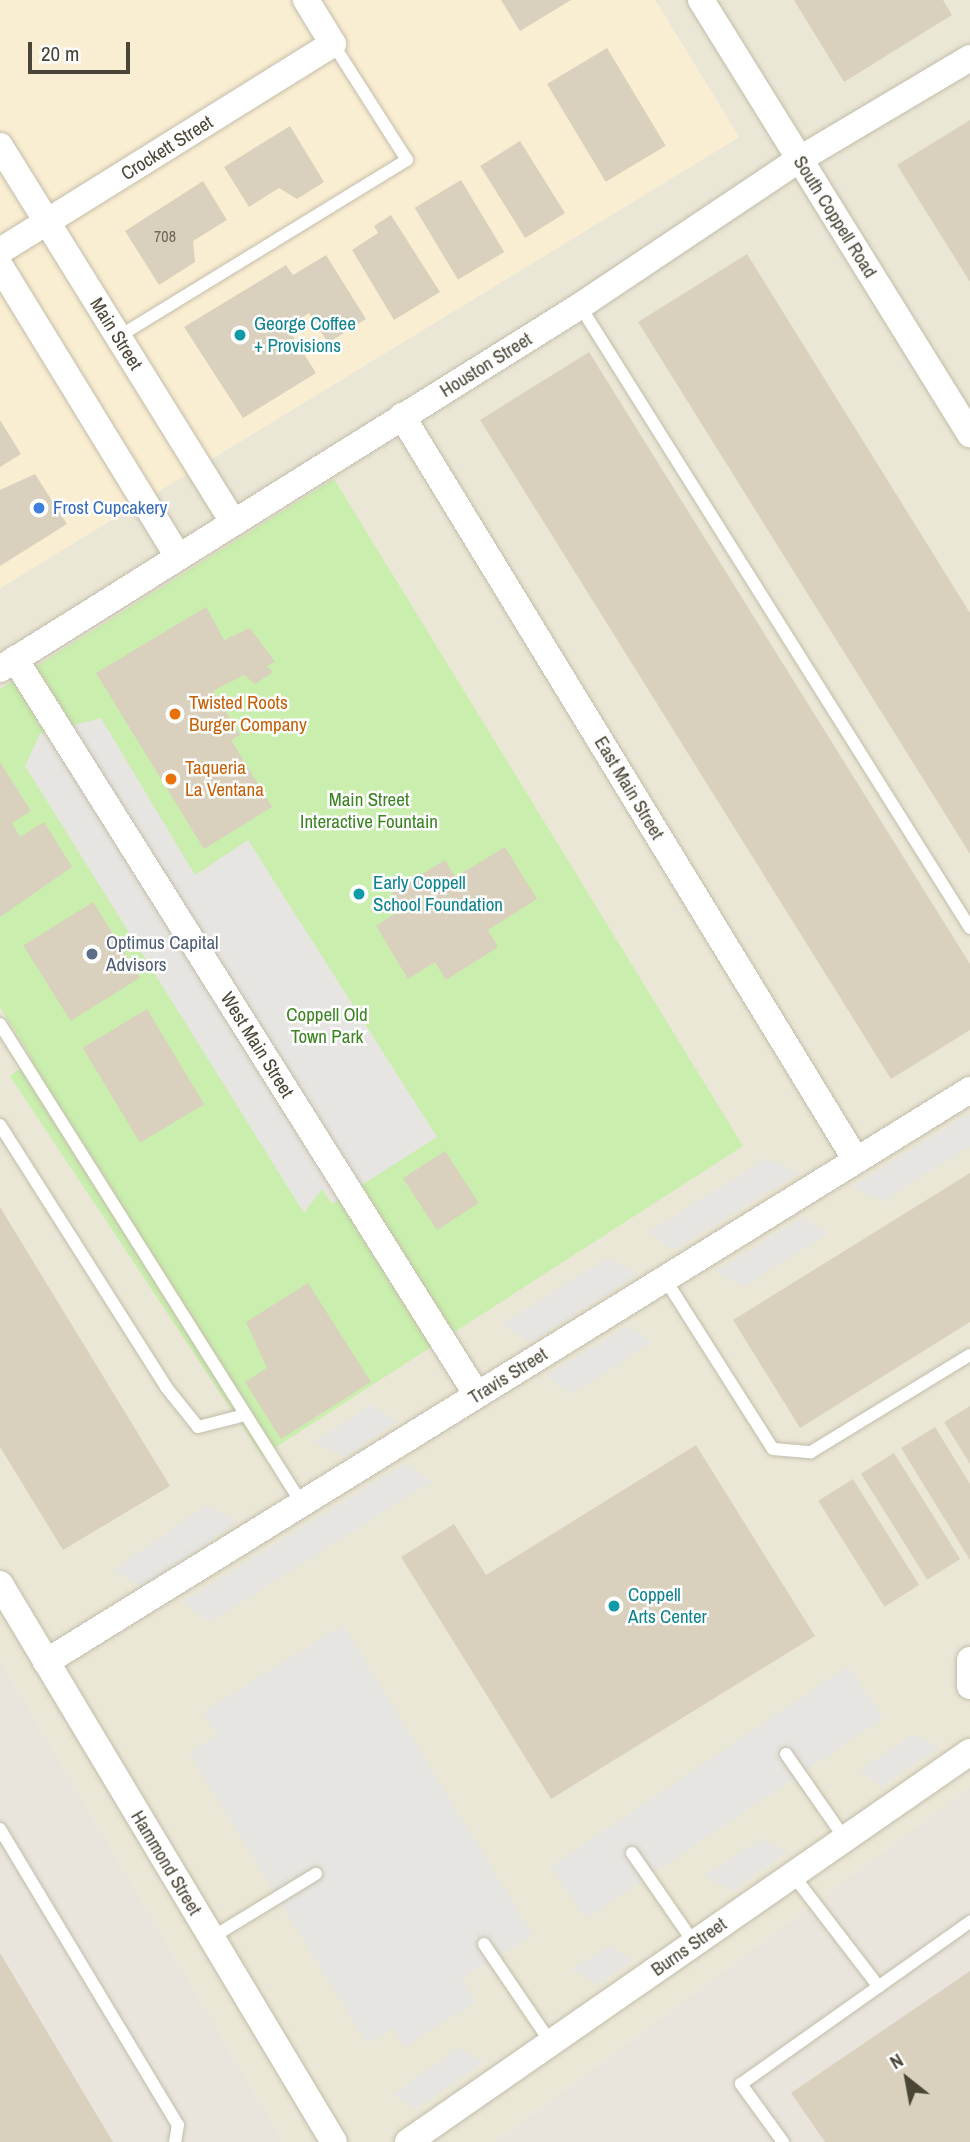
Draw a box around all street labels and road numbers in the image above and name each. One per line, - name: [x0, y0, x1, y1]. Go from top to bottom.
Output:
- street label: Crockett Street: [117, 111, 217, 185]
- street label: South Coppell Road: [788, 152, 882, 282]
- street label: Main Street: [85, 294, 147, 374]
- street label: Houston Street: [436, 328, 536, 402]
- street label: East Main Street: [589, 732, 669, 844]
- street label: West Main Street: [216, 988, 298, 1102]
- street label: Travis Street: [464, 1343, 552, 1409]
- street label: Hammond Street: [126, 1807, 206, 1919]
- street label: Burns Street: [647, 1913, 731, 1981]

